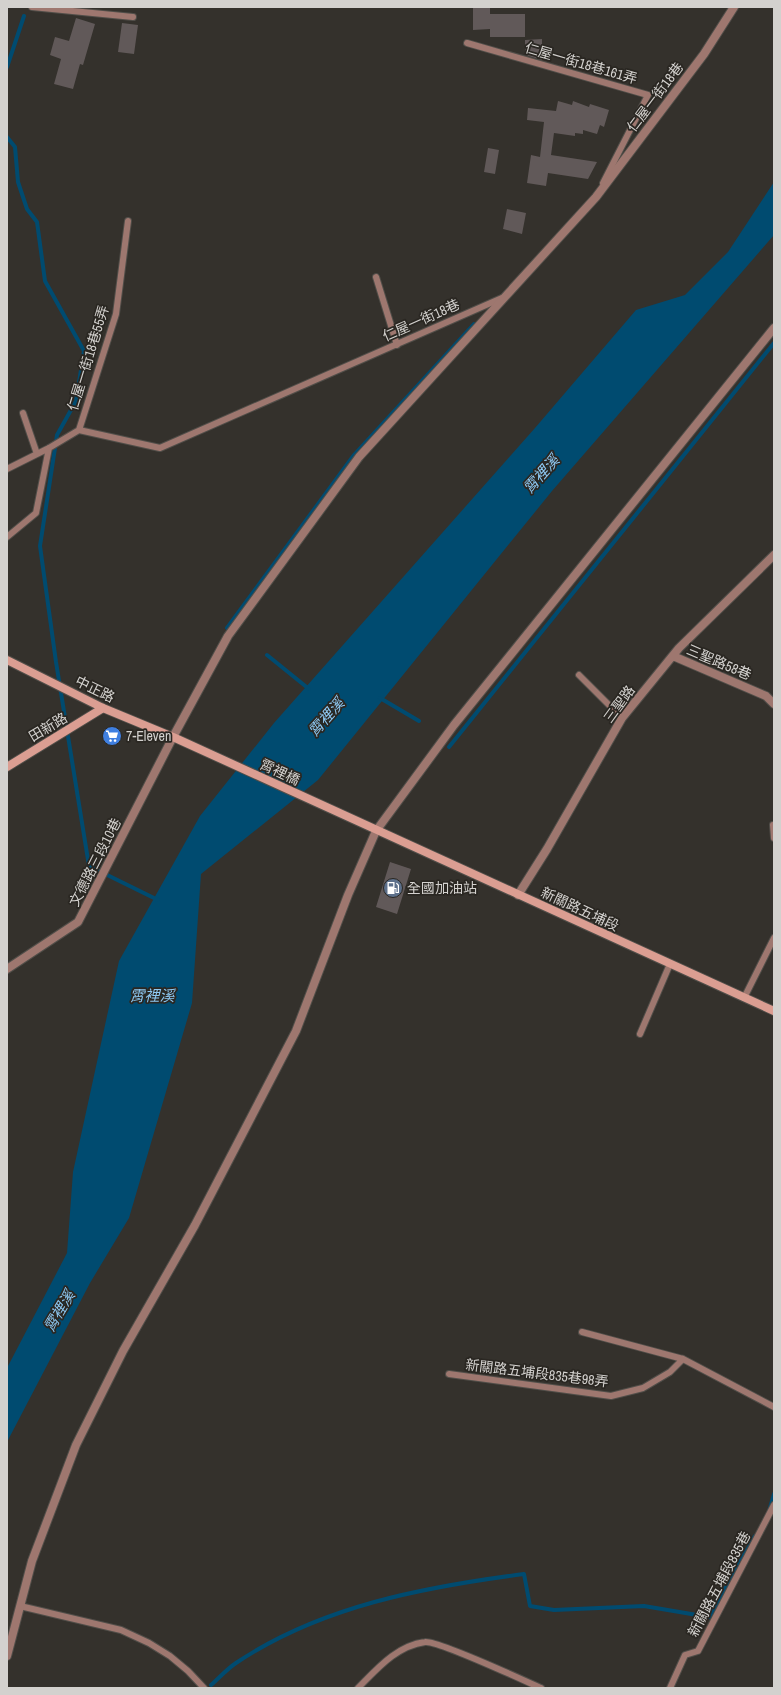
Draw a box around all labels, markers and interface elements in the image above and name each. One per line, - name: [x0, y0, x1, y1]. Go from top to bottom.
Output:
- street label: 仁屋一街18巷161弄: [523, 38, 639, 88]
- street label: 仁屋一街18巷: [623, 59, 687, 135]
- street label: 仁屋一街18巷: [380, 295, 462, 345]
- street label: 仁屋一街18巷55弄: [63, 303, 113, 413]
- water label: 霄裡溪: [518, 449, 565, 498]
- street label: 三聖路58巷: [684, 640, 754, 684]
- street label: 中正路: [72, 672, 118, 706]
- street label: 三聖路: [599, 682, 639, 726]
- water label: 霄裡溪: [303, 692, 350, 741]
- street label: 田新路: [25, 708, 71, 746]
- supermarket icon: 7-Eleven: [101, 725, 123, 747]
- place label: 7-Eleven: [126, 727, 171, 745]
- street label: 霄裡橋: [257, 755, 303, 789]
- street label: 文德路三段10巷: [65, 815, 125, 909]
- fuel station icon: 全國加油站: [382, 877, 404, 899]
- place label: 全國加油站: [407, 879, 477, 897]
- street label: 新關路五埔段: [538, 883, 622, 935]
- water label: 霄裡溪: [129, 985, 176, 1006]
- water label: 霄裡溪: [38, 1285, 81, 1336]
- street label: 新關路五埔段835巷98弄: [464, 1355, 610, 1391]
- street label: 新關路五埔段835巷: [684, 1528, 754, 1640]

